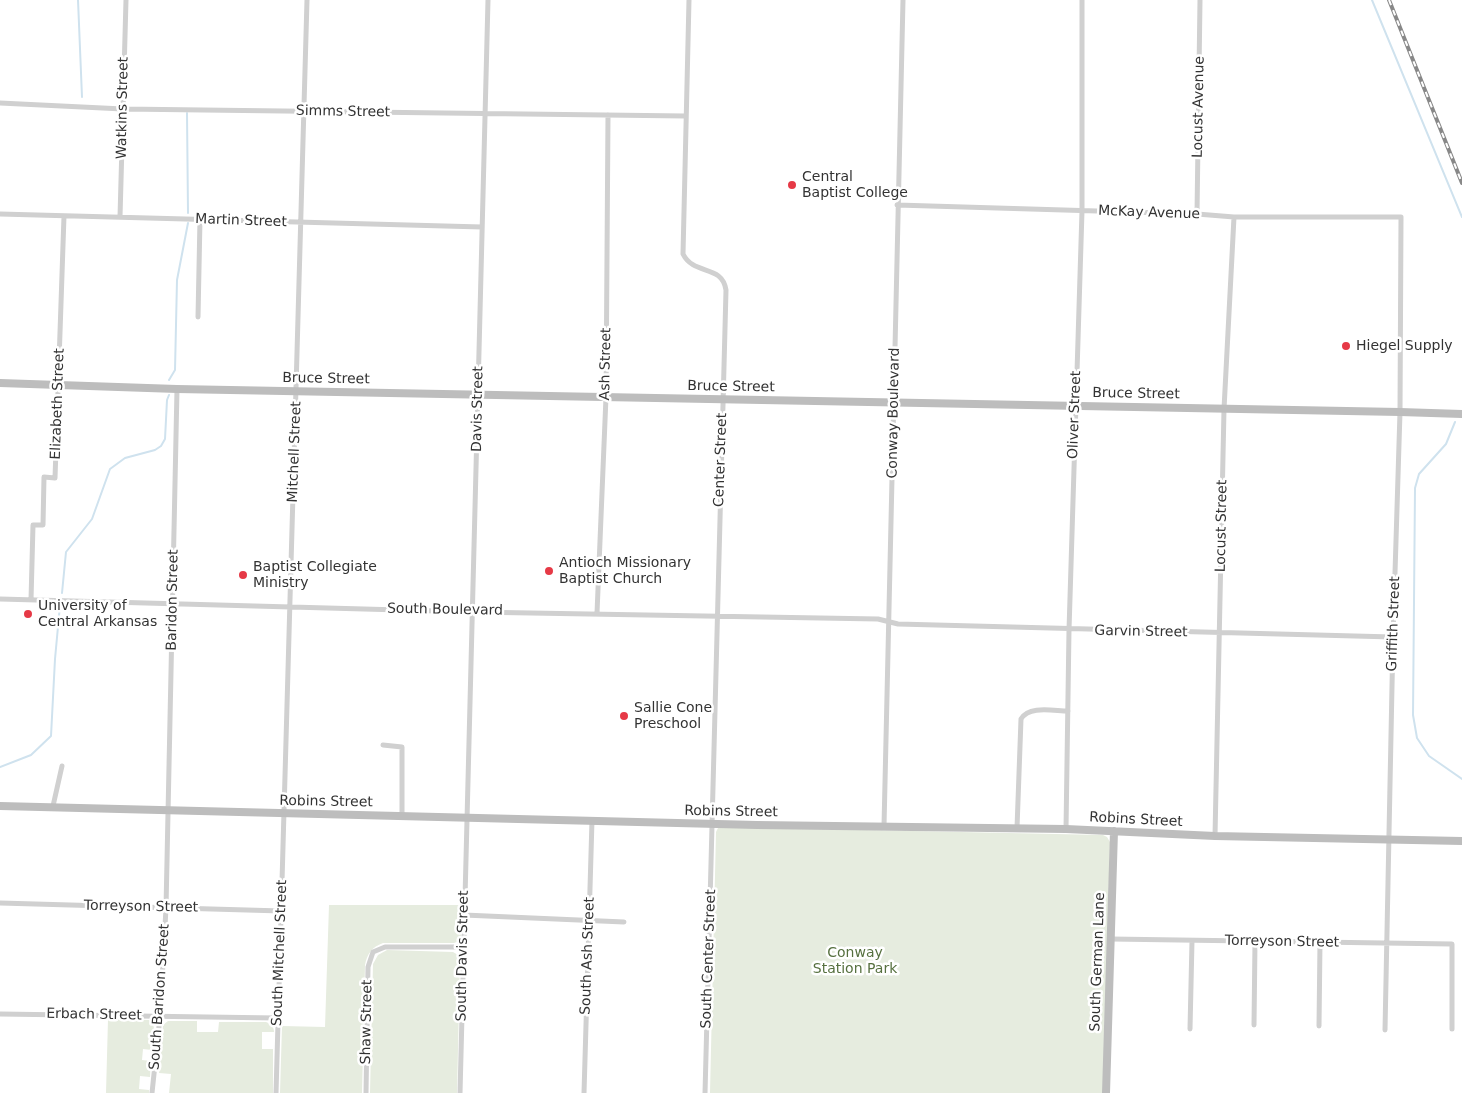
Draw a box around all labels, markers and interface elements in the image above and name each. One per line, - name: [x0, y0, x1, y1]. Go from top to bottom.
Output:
- street label: Locust Avenue: [1190, 56, 1208, 158]
- street label: Watkins Street: [114, 57, 132, 159]
- street label: Simms Street: [296, 103, 390, 121]
- place label: Central Baptist College: [802, 169, 908, 202]
- marker: Central Baptist College: [786, 179, 798, 191]
- street label: McKay Avenue: [1098, 203, 1200, 223]
- street label: Martin Street: [195, 211, 287, 231]
- street label: Ash Street: [597, 327, 615, 401]
- place label: Hiegel Supply: [1356, 338, 1453, 354]
- marker: Hiegel Supply: [1340, 340, 1352, 352]
- street label: Conway Boulevard: [884, 347, 904, 479]
- street label: Elizabeth Street: [48, 348, 68, 460]
- street label: Davis Street: [469, 366, 487, 452]
- street label: Bruce Street: [282, 370, 370, 388]
- street label: Oliver Street: [1065, 371, 1085, 459]
- street label: Bruce Street: [687, 378, 775, 396]
- street label: Bruce Street: [1092, 385, 1180, 403]
- street label: Mitchell Street: [285, 401, 305, 503]
- street label: Center Street: [711, 413, 731, 507]
- street label: Locust Street: [1213, 480, 1231, 572]
- street label: Baridon Street: [164, 549, 182, 651]
- place label: Antioch Missionary Baptist Church: [559, 555, 691, 588]
- place label: Baptist Collegiate Ministry: [253, 559, 377, 592]
- marker: Antioch Missionary Baptist Church: [543, 565, 555, 577]
- marker: Baptist Collegiate Ministry: [237, 569, 249, 581]
- street label: Griffith Street: [1384, 576, 1404, 672]
- place label: University of Central Arkansas: [38, 598, 157, 630]
- street label: South Boulevard: [387, 601, 503, 619]
- marker: University of Central Arkansas: [22, 608, 34, 620]
- street label: Garvin Street: [1094, 623, 1188, 641]
- place label: Sallie Cone Preschool: [634, 700, 712, 732]
- marker: Sallie Cone Preschool: [618, 710, 630, 722]
- street label: Robins Street: [279, 793, 373, 811]
- street label: Robins Street: [684, 803, 778, 821]
- street label: Robins Street: [1089, 809, 1183, 831]
- street label: South Mitchell Street: [269, 879, 291, 1027]
- street label: South Center Street: [698, 889, 720, 1029]
- street label: South Davis Street: [453, 890, 473, 1022]
- street label: South German Lane: [1087, 892, 1109, 1032]
- street label: South Ash Street: [578, 897, 598, 1015]
- street label: Torreyson Street: [84, 898, 198, 916]
- street label: South Baridon Street: [147, 923, 173, 1071]
- street label: Torreyson Street: [1225, 933, 1339, 951]
- park label: Conway Station Park: [813, 945, 897, 978]
- street label: Shaw Street: [358, 979, 376, 1065]
- street label: Erbach Street: [46, 1006, 142, 1024]

